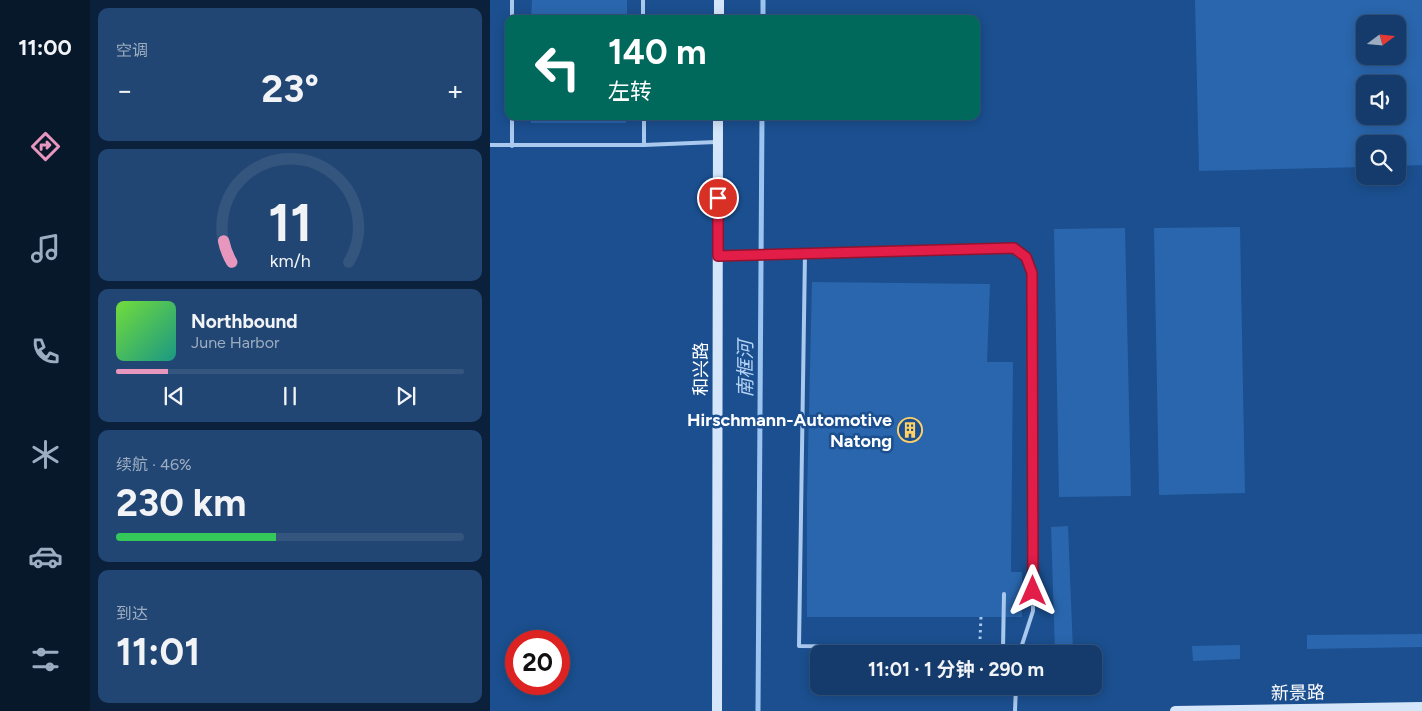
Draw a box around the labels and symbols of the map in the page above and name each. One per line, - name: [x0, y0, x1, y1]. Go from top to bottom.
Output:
- north arrow: [1356, 15, 1406, 65]
- pin: [697, 177, 739, 219]
- water label: 南框河: [734, 337, 757, 398]
- street label: 和兴路: [690, 342, 712, 396]
- place label: Hirschmann-Automotive Natong: [687, 409, 892, 452]
- building icon: Hirschmann-Automotive Natong: [897, 417, 923, 443]
- position arrow: [1006, 564, 1058, 616]
- speed limit sign: 20: [505, 630, 570, 695]
- street label: 新景路: [1271, 682, 1325, 704]

